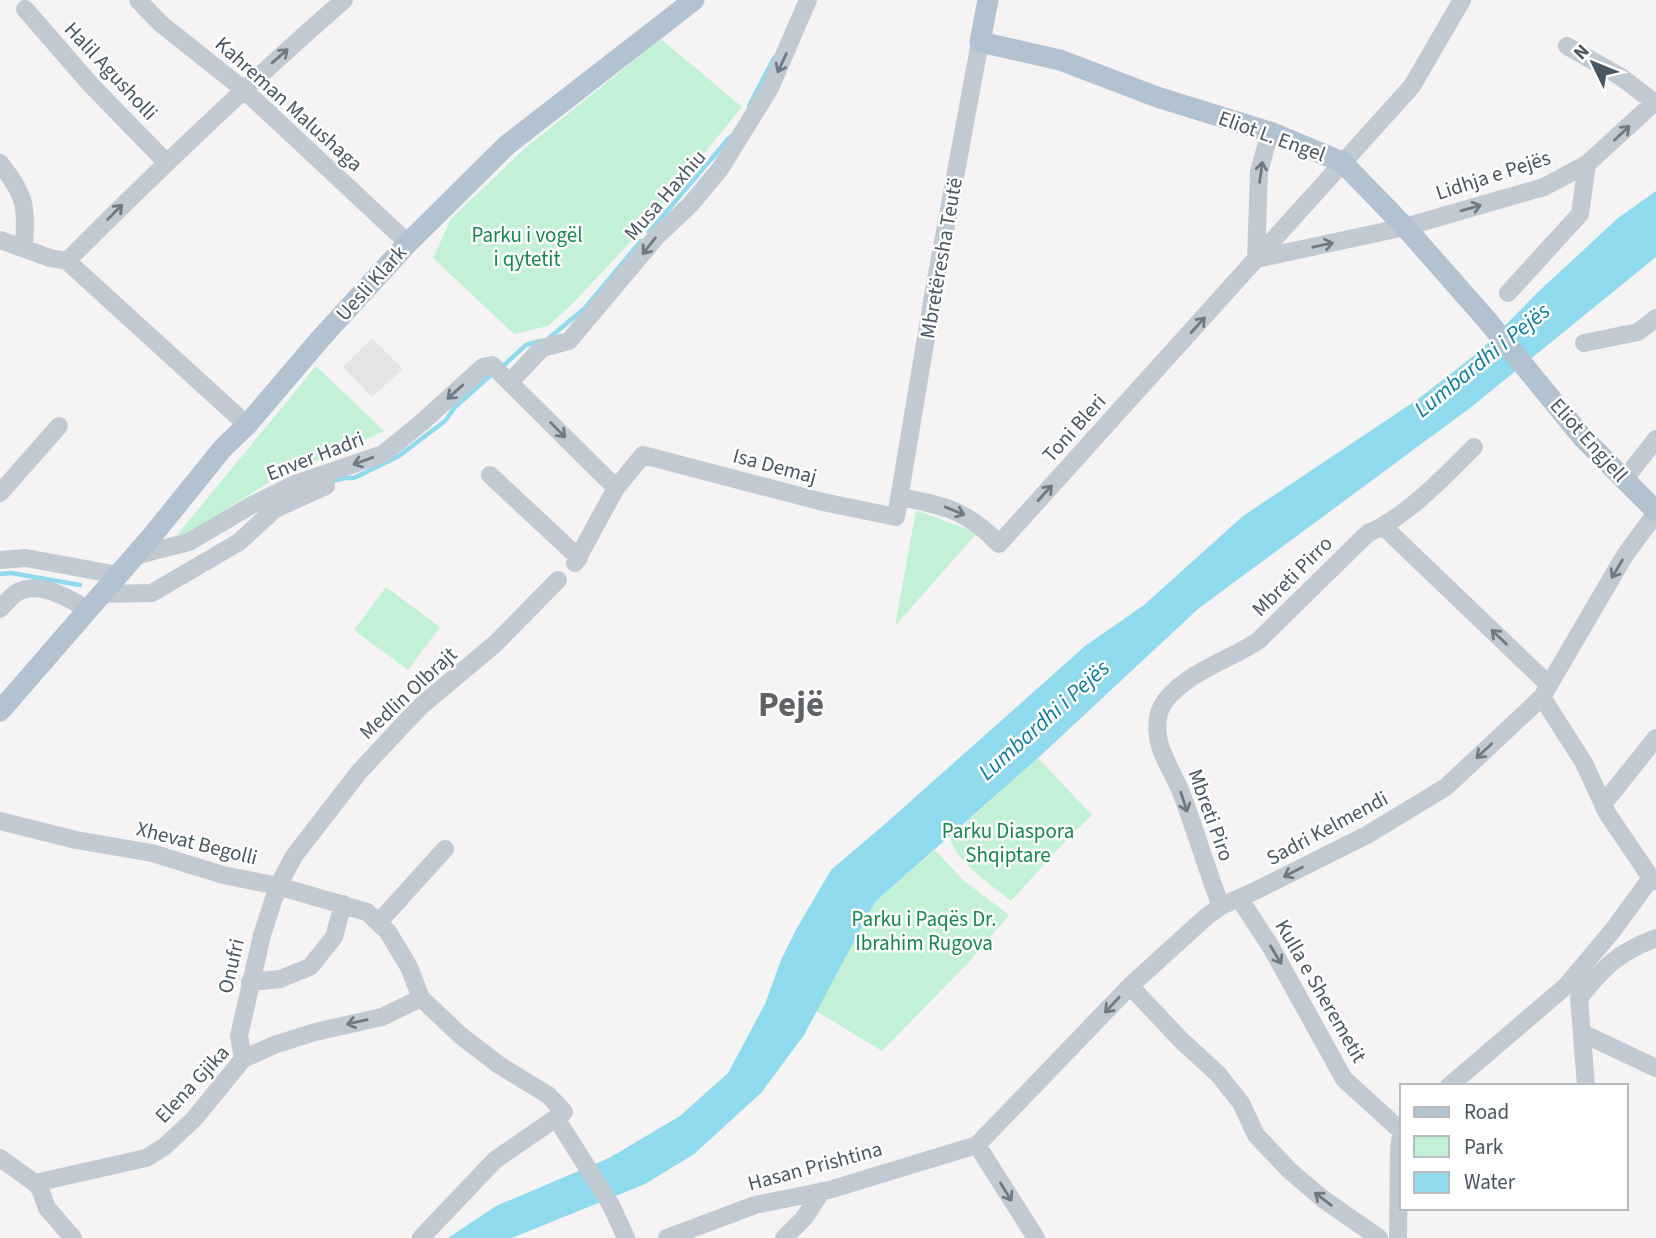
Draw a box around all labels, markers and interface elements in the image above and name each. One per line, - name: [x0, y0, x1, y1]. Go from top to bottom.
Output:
- street label: Halil Agusholli: [57, 15, 165, 127]
- north arrow: [1558, 28, 1628, 98]
- street label: Kahreman Malushaga: [209, 29, 369, 179]
- text: N: [1567, 39, 1596, 66]
- one-way arrow: [271, 48, 289, 64]
- one-way arrow: [774, 52, 788, 73]
- street label: Eliot L. Engel: [1214, 103, 1330, 169]
- one-way arrow: [1613, 125, 1631, 141]
- street label: Lidhja e Pejës: [1432, 142, 1555, 208]
- street label: Musa Haxhiu: [617, 143, 713, 247]
- one-way arrow: [1254, 161, 1267, 184]
- street label: Mbretëresha Teutë: [912, 175, 970, 341]
- one-way arrow: [1459, 201, 1481, 214]
- one-way arrow: [107, 204, 124, 221]
- park label: Parku i vogël i qytetit: [471, 220, 583, 274]
- one-way arrow: [642, 236, 657, 254]
- one-way arrow: [1311, 237, 1334, 251]
- street label: Uesli Klark: [329, 238, 414, 328]
- water label: Lumbardhi i Pejës: [1407, 295, 1557, 425]
- one-way arrow: [1190, 316, 1206, 334]
- one-way arrow: [447, 384, 464, 401]
- street label: Toni Bleri: [1035, 387, 1113, 469]
- street label: Eliot Engjell: [1543, 391, 1635, 489]
- one-way arrow: [550, 422, 567, 439]
- street label: Enver Hadri: [262, 424, 368, 488]
- street label: Isa Demaj: [730, 440, 820, 492]
- one-way arrow: [353, 456, 375, 468]
- one-way arrow: [1037, 484, 1053, 502]
- one-way arrow: [943, 505, 965, 518]
- street label: Mbreti Pirro: [1245, 529, 1339, 623]
- one-way arrow: [1609, 558, 1623, 578]
- one-way arrow: [1491, 629, 1508, 646]
- street label: Medlin Olbrajt: [352, 640, 464, 746]
- water label: Lumbardhi i Pejës: [971, 652, 1117, 788]
- district label: Pejë: [758, 680, 824, 730]
- one-way arrow: [1476, 743, 1493, 760]
- street label: Mbreti Piro: [1180, 765, 1242, 865]
- street label: Sadri Kelmendi: [1261, 783, 1393, 873]
- one-way arrow: [1179, 791, 1191, 813]
- street label: Xhevat Begolli: [133, 813, 261, 873]
- park label: Parku Diaspora Shqiptare: [942, 816, 1074, 870]
- one-way arrow: [1283, 866, 1304, 880]
- park label: Parku i Paqës Dr. Ibrahim Rugova: [852, 904, 996, 958]
- street label: Kulla e Sheremetit: [1268, 914, 1374, 1068]
- street label: Onufri: [210, 936, 252, 996]
- one-way arrow: [1269, 944, 1283, 964]
- one-way arrow: [1103, 996, 1120, 1013]
- one-way arrow: [346, 1016, 369, 1029]
- street label: Elena Gjika: [148, 1038, 236, 1130]
- legend: [1400, 1084, 1628, 1210]
- text: Road: [1464, 1097, 1509, 1127]
- text: Park: [1464, 1132, 1504, 1162]
- street label: Hasan Prishtina: [744, 1134, 886, 1198]
- text: Water: [1464, 1167, 1516, 1197]
- one-way arrow: [999, 1182, 1013, 1202]
- one-way arrow: [1315, 1191, 1333, 1207]

